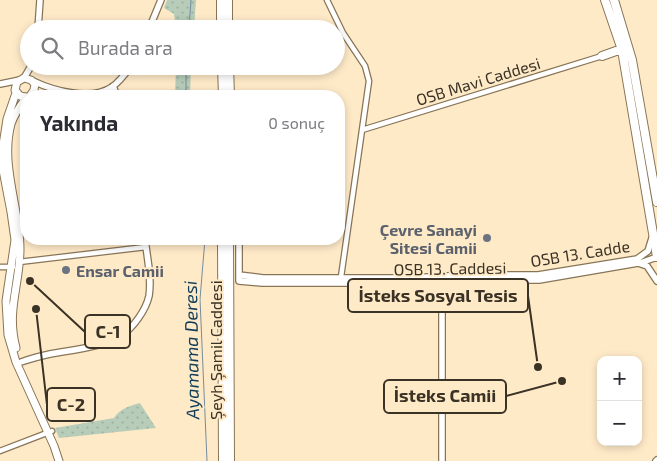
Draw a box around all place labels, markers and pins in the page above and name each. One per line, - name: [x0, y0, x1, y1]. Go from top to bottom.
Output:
- place label: Çevre Sanayi Sitesi Camii: [380, 220, 477, 257]
- marker: Çevre Sanayi Sitesi Camii: [481, 232, 493, 244]
- place label: Ensar Camii: [76, 261, 164, 280]
- marker: Ensar Camii: [60, 264, 72, 276]
- callout: İsteks Sosyal Tesis: [348, 279, 528, 312]
- callout: C-1: [85, 315, 130, 348]
- callout: İsteks Camii: [384, 380, 506, 413]
- callout: C-2: [47, 388, 95, 421]

